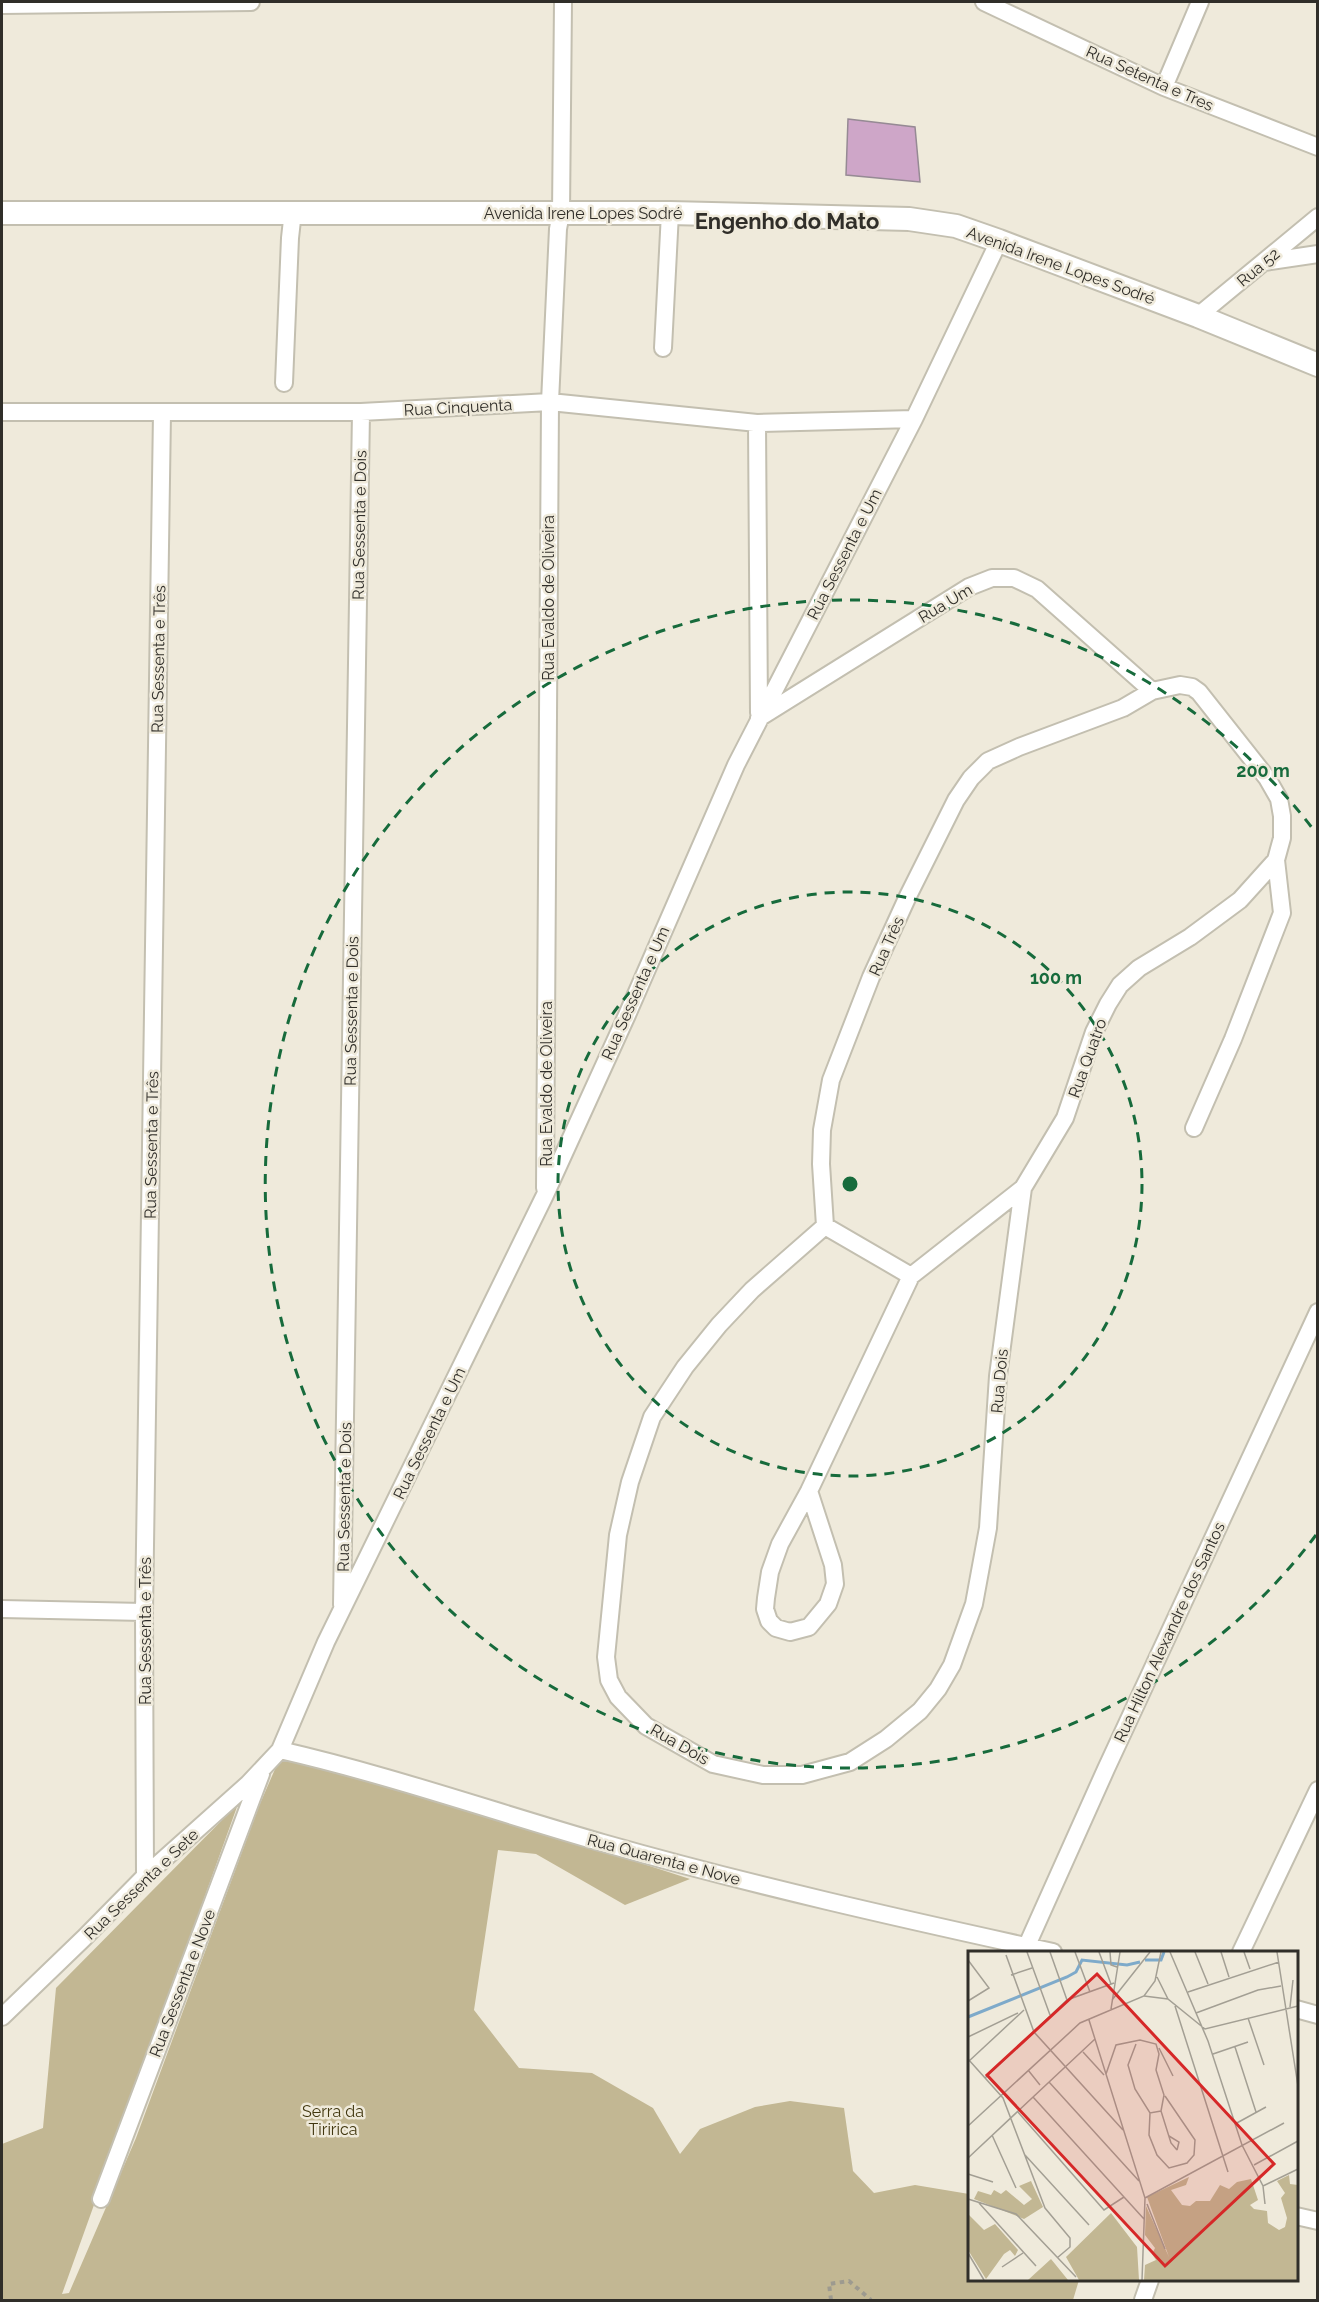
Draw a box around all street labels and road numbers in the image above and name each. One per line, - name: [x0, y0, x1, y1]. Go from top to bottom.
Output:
- street label: Rua Setenta e Tres: [1083, 42, 1217, 115]
- street label: Avenida Irene Lopes Sodré: [484, 204, 682, 223]
- street label: Avenida Irene Lopes Sodré: [964, 223, 1157, 308]
- street label: Rua 52: [1233, 244, 1283, 291]
- street label: Rua Cinquenta: [403, 395, 513, 420]
- street label: Rua Sessenta e Dois: [349, 450, 370, 600]
- street label: Rua Sessenta e Um: [803, 486, 886, 623]
- street label: Rua Evaldo de Oliveira: [539, 515, 558, 681]
- street label: Rua Um: [915, 580, 976, 627]
- street label: Rua Sessenta e Três: [148, 585, 169, 733]
- street label: Rua Três: [865, 913, 908, 979]
- street label: Rua Sessenta e Um: [597, 923, 673, 1063]
- street label: Rua Sessenta e Dois: [341, 936, 362, 1086]
- street label: Rua Evaldo de Oliveira: [537, 1001, 556, 1167]
- street label: Rua Quatro: [1064, 1016, 1111, 1100]
- street label: Rua Sessenta e Três: [141, 1071, 162, 1219]
- street label: Rua Dois: [987, 1348, 1012, 1414]
- street label: Rua Sessenta e Um: [389, 1364, 470, 1502]
- street label: Rua Sessenta e Dois: [334, 1422, 355, 1572]
- street label: Rua Hilton Alexandre dos Santos: [1110, 1519, 1229, 1745]
- street label: Rua Sessenta e Três: [136, 1557, 155, 1705]
- street label: Rua Dois: [647, 1720, 713, 1769]
- street label: Rua Sessenta e Sete: [80, 1825, 202, 1944]
- street label: Rua Quarenta e Nove: [585, 1830, 742, 1889]
- street label: Rua Sessenta e Nove: [146, 1907, 219, 2060]

